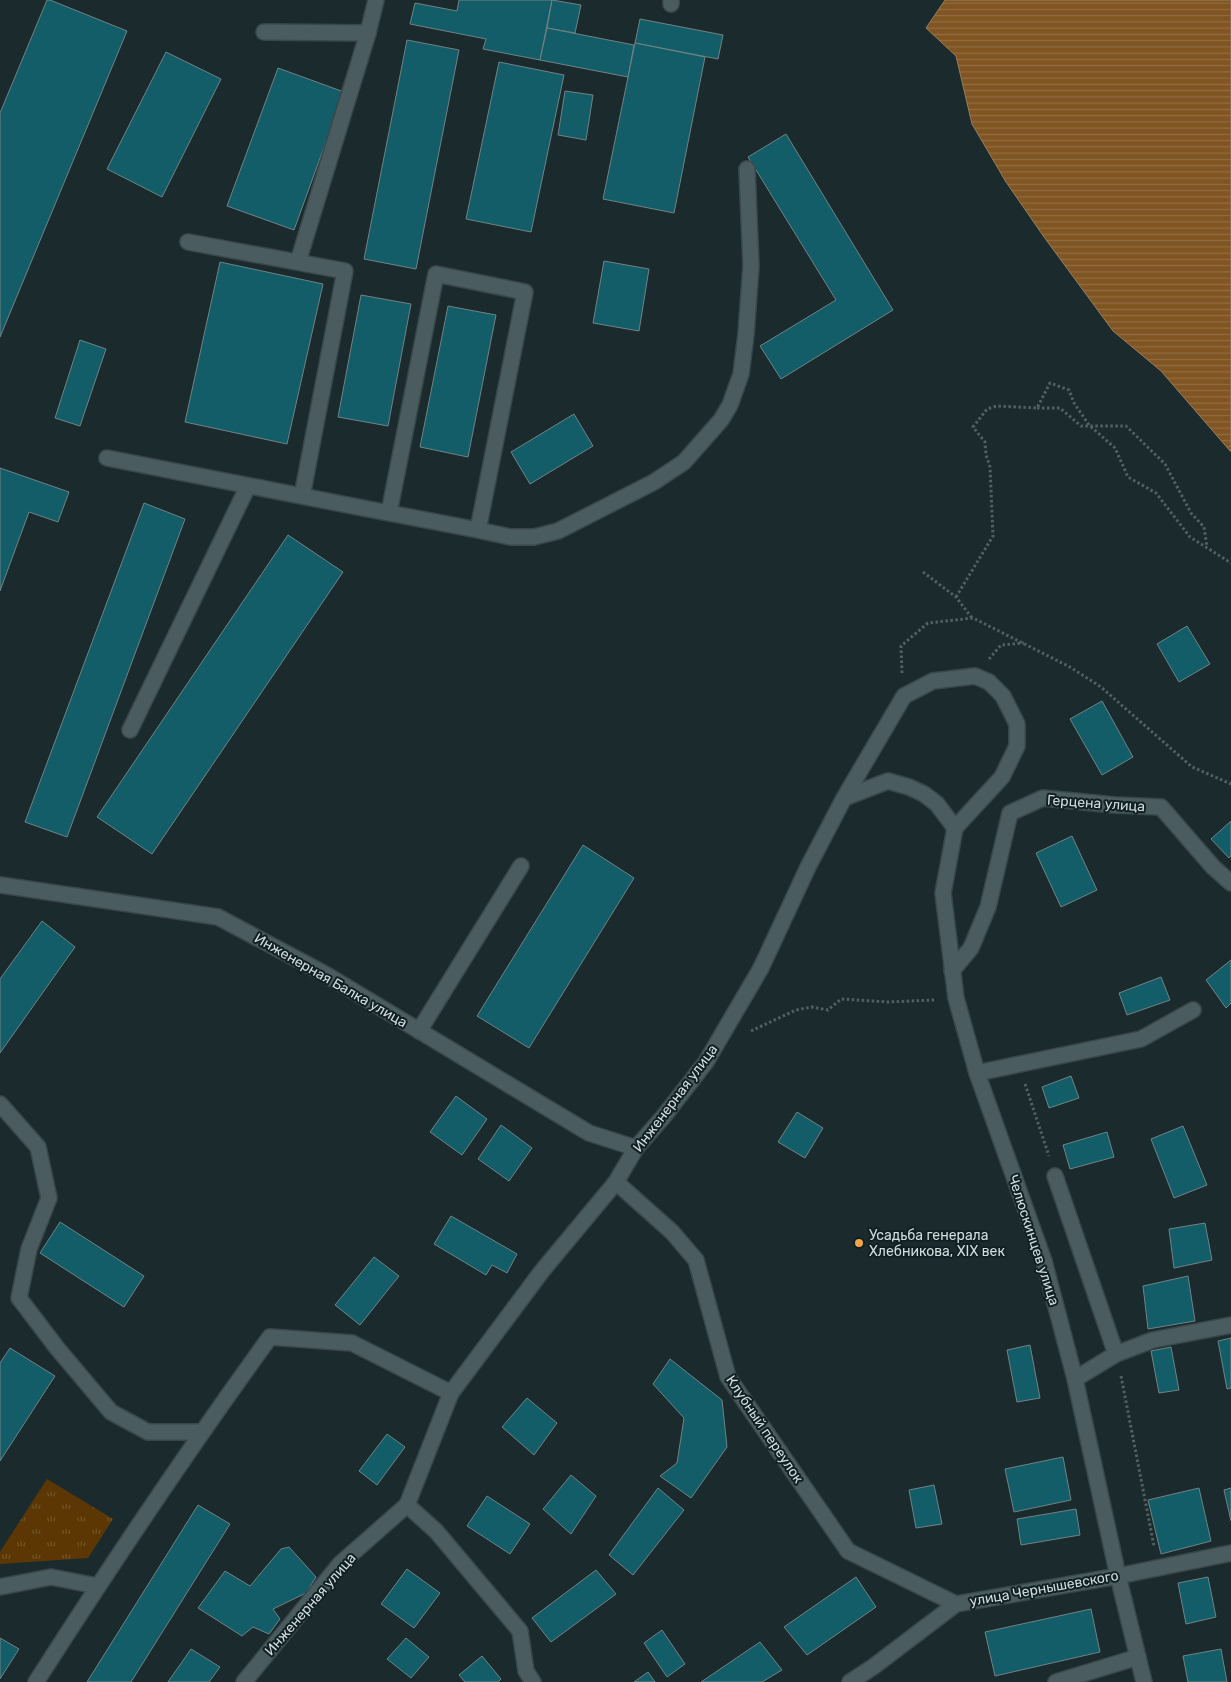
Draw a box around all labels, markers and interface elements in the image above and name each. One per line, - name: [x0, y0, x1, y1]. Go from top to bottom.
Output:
- street label: Герцена улица: [1046, 792, 1146, 815]
- street label: Инженерная Балка улица: [251, 930, 410, 1031]
- street label: Инженерная улица: [629, 1041, 721, 1155]
- street label: Челюскинцев улица: [1004, 1173, 1063, 1308]
- place label: Усадьба генерала Хлебникова, XIX век: [869, 1227, 1005, 1260]
- marker: Усадьба генерала Хлебникова, XIX век: [853, 1237, 865, 1249]
- street label: Клубный переулок: [722, 1372, 807, 1487]
- street label: Инженерная улица: [261, 1550, 360, 1659]
- street label: улица Чернышевского: [968, 1567, 1120, 1610]

